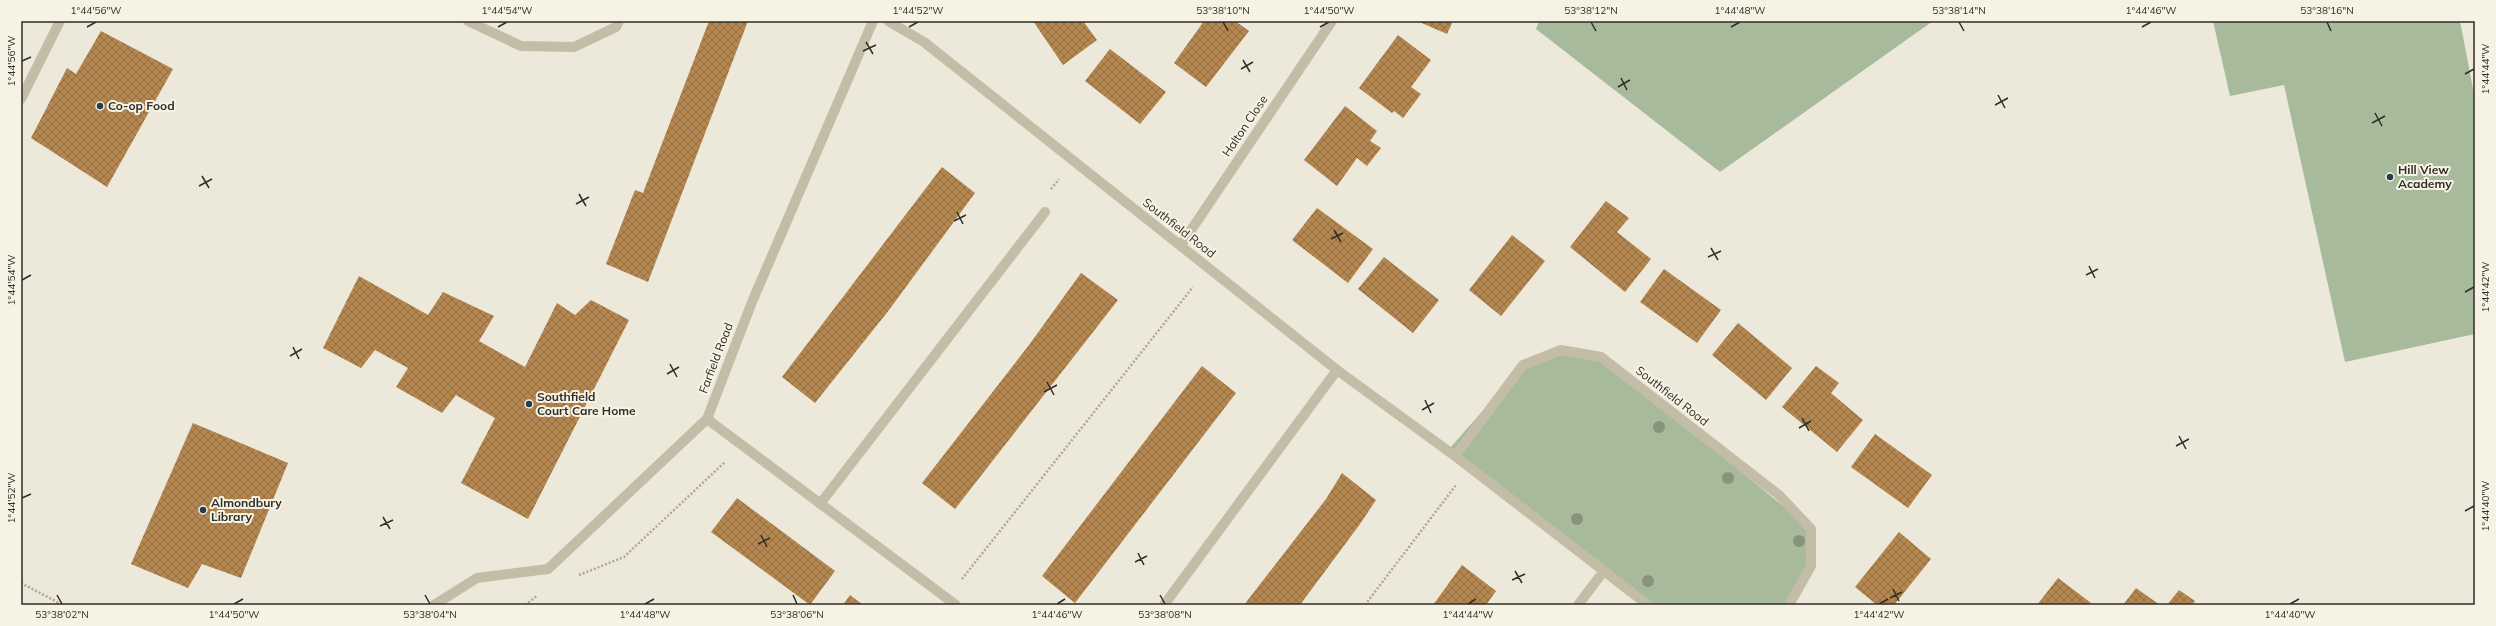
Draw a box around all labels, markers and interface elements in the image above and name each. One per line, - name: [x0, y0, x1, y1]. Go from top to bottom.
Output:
- text: 1°44'56"W: [71, 4, 121, 17]
- text: 1°44'54"W: [482, 4, 532, 17]
- text: 1°44'52"W: [893, 4, 943, 17]
- text: 53°38'10"N: [1196, 4, 1250, 17]
- text: 1°44'50"W: [1304, 4, 1354, 17]
- text: 53°38'12"N: [1564, 4, 1618, 17]
- text: 1°44'48"W: [1715, 4, 1765, 17]
- text: 53°38'14"N: [1932, 4, 1986, 17]
- text: 1°44'46"W: [2126, 4, 2176, 17]
- text: 53°38'16"N: [2300, 4, 2354, 17]
- text: 1°44'56"W: [5, 36, 18, 86]
- text: 1°44'44"W: [2479, 44, 2492, 94]
- street label: Halton Close: [1219, 92, 1271, 159]
- place label: Co-op Food: [108, 98, 175, 113]
- marker: Co-op Food: [95, 101, 105, 111]
- place label: Hill View Academy: [2398, 162, 2452, 191]
- marker: Hill View Academy: [2385, 172, 2395, 182]
- street label: Southfield Road: [1140, 194, 1219, 261]
- text: 1°44'54"W: [5, 255, 18, 305]
- text: 1°44'42"W: [2479, 262, 2492, 312]
- street label: Farfield Road: [695, 320, 736, 395]
- street label: Southfield Road: [1633, 362, 1712, 429]
- place label: Southfield Court Care Home: [537, 389, 636, 418]
- marker: Southfield Court Care Home: [524, 399, 534, 409]
- text: 1°44'52"W: [5, 473, 18, 523]
- text: 1°44'40"W: [2479, 481, 2492, 531]
- place label: Almondbury Library: [211, 495, 282, 524]
- marker: Almondbury Library: [198, 505, 208, 515]
- text: 53°38'02"N: [35, 608, 89, 621]
- text: 1°44'50"W: [209, 608, 259, 621]
- text: 53°38'04"N: [403, 608, 457, 621]
- text: 1°44'48"W: [620, 608, 670, 621]
- text: 53°38'06"N: [770, 608, 824, 621]
- text: 1°44'46"W: [1032, 608, 1082, 621]
- text: 53°38'08"N: [1138, 608, 1192, 621]
- text: 1°44'44"W: [1443, 608, 1493, 621]
- text: 1°44'42"W: [1854, 608, 1904, 621]
- text: 1°44'40"W: [2265, 608, 2315, 621]

